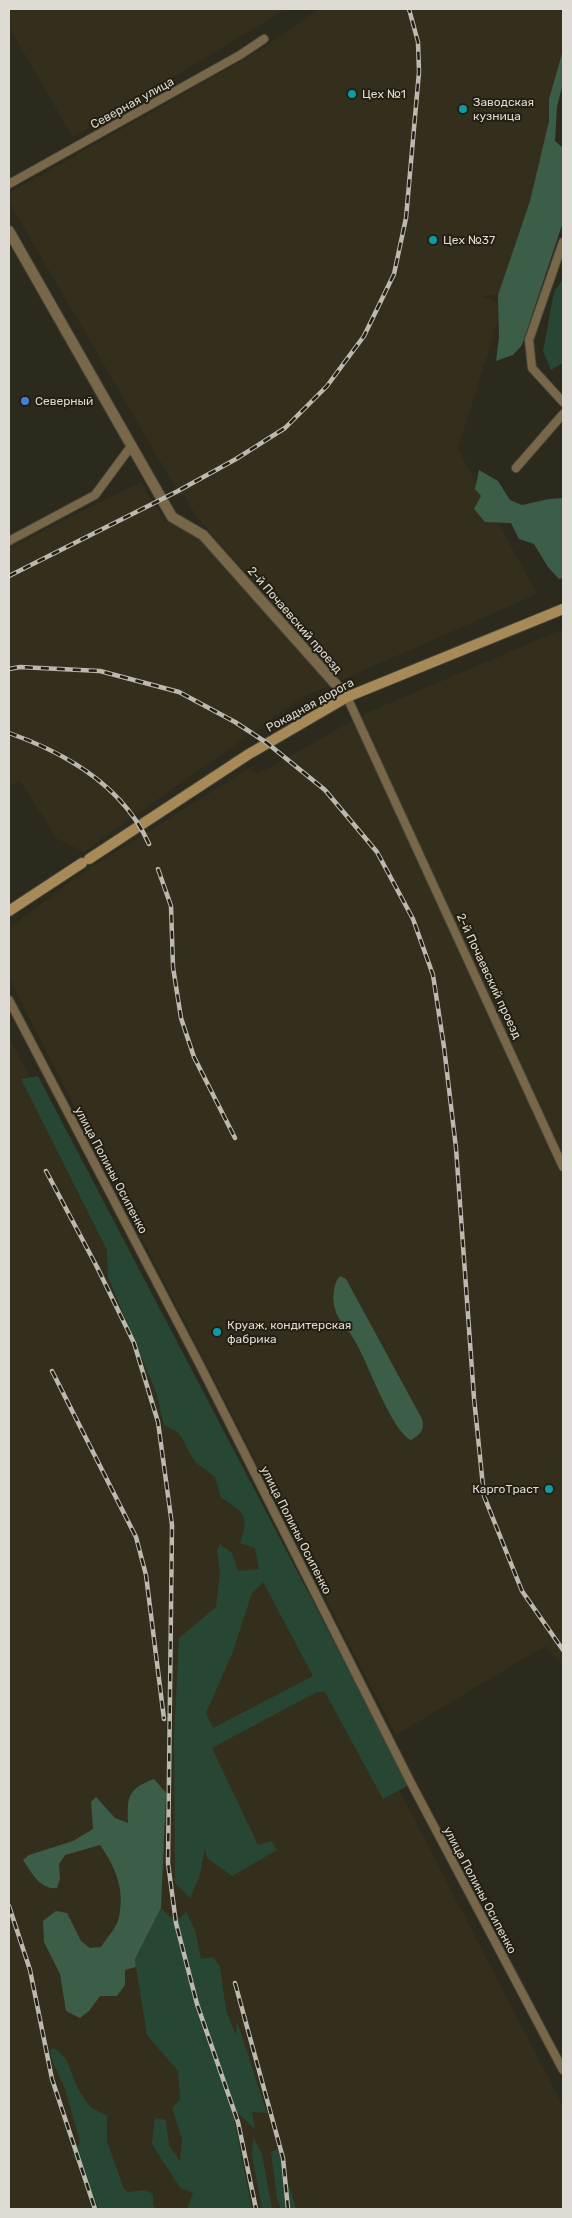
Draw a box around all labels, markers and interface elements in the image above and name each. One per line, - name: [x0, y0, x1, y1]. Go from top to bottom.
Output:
- street label: Северная улица: [88, 74, 176, 132]
- place label: Цех №1: [362, 87, 406, 101]
- marker: Цех №1: [346, 88, 358, 100]
- place label: Заводская кузница: [473, 95, 534, 123]
- marker: Заводская кузница: [457, 103, 469, 115]
- place label: Цех №37: [443, 233, 495, 247]
- marker: Цех №37: [427, 234, 439, 246]
- place label: Северный: [35, 394, 93, 408]
- marker: Северный: [19, 395, 31, 407]
- street label: 2-й Почаевский проезд: [245, 564, 345, 676]
- street label: Рокадная дорога: [264, 675, 356, 735]
- street label: 2-й Почаевский проезд: [454, 911, 524, 1041]
- street label: улица Полины Осипенко: [71, 1104, 151, 1236]
- place label: Круаж, кондитерская фабрика: [227, 1318, 351, 1346]
- marker: Круаж, кондитерская фабрика: [211, 1326, 223, 1338]
- street label: улица Полины Осипенко: [258, 1464, 335, 1597]
- place label: КаргоТраст: [472, 1482, 539, 1496]
- marker: КаргоТраст: [543, 1483, 555, 1495]
- street label: улица Полины Осипенко: [440, 1824, 520, 1956]

